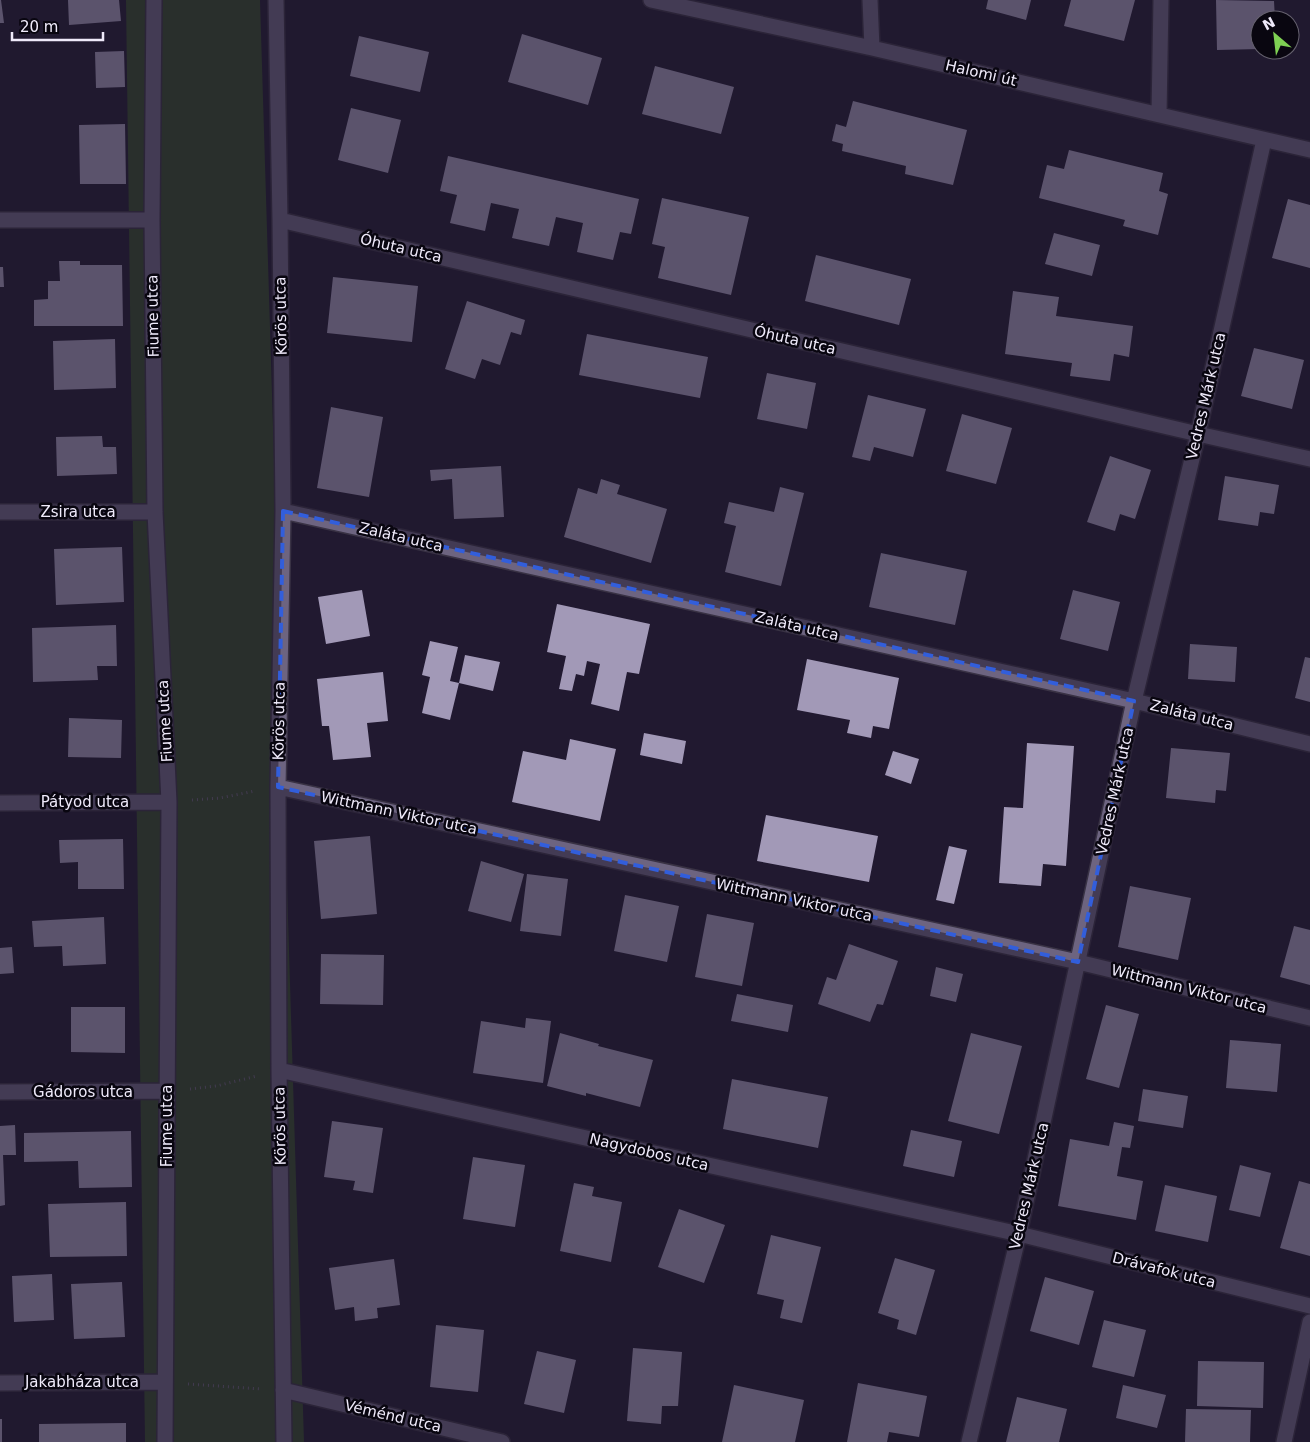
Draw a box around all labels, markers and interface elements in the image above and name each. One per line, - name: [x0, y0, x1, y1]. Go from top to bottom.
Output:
- scale bar: [12, 10, 104, 42]
- north arrow: [1250, 10, 1300, 60]
- text: N: [1260, 14, 1278, 33]
- text: 20 m: [20, 18, 58, 36]
- street label: Halomi út: [944, 56, 1019, 90]
- street label: Óhuta utca: [358, 229, 444, 266]
- street label: Fiume utca: [143, 275, 163, 357]
- street label: Körös utca: [271, 276, 291, 356]
- street label: Óhuta utca: [752, 321, 838, 358]
- street label: Vedres Márk utca: [1183, 331, 1229, 461]
- street label: Zsira utca: [40, 503, 116, 521]
- street label: Zaláta utca: [357, 519, 445, 555]
- street label: Zaláta utca: [753, 608, 841, 644]
- street label: Fiume utca: [154, 679, 176, 763]
- street label: Körös utca: [269, 681, 289, 761]
- street label: Zaláta utca: [1148, 696, 1236, 734]
- street label: Vedres Márk utca: [1093, 726, 1137, 856]
- street label: Wittmann Viktor utca: [319, 788, 479, 838]
- street label: Pátyod utca: [41, 793, 129, 811]
- street label: Wittmann Viktor utca: [714, 875, 874, 925]
- street label: Wittmann Viktor utca: [1109, 961, 1269, 1017]
- street label: Gádoros utca: [33, 1083, 133, 1101]
- street label: Fiume utca: [158, 1085, 176, 1167]
- street label: Körös utca: [270, 1086, 290, 1166]
- street label: Vedres Márk utca: [1006, 1121, 1052, 1251]
- street label: Nagydobos utca: [588, 1130, 710, 1174]
- street label: Drávafok utca: [1111, 1248, 1217, 1292]
- street label: Jakabháza utca: [24, 1373, 139, 1391]
- street label: Véménd utca: [343, 1396, 443, 1436]

